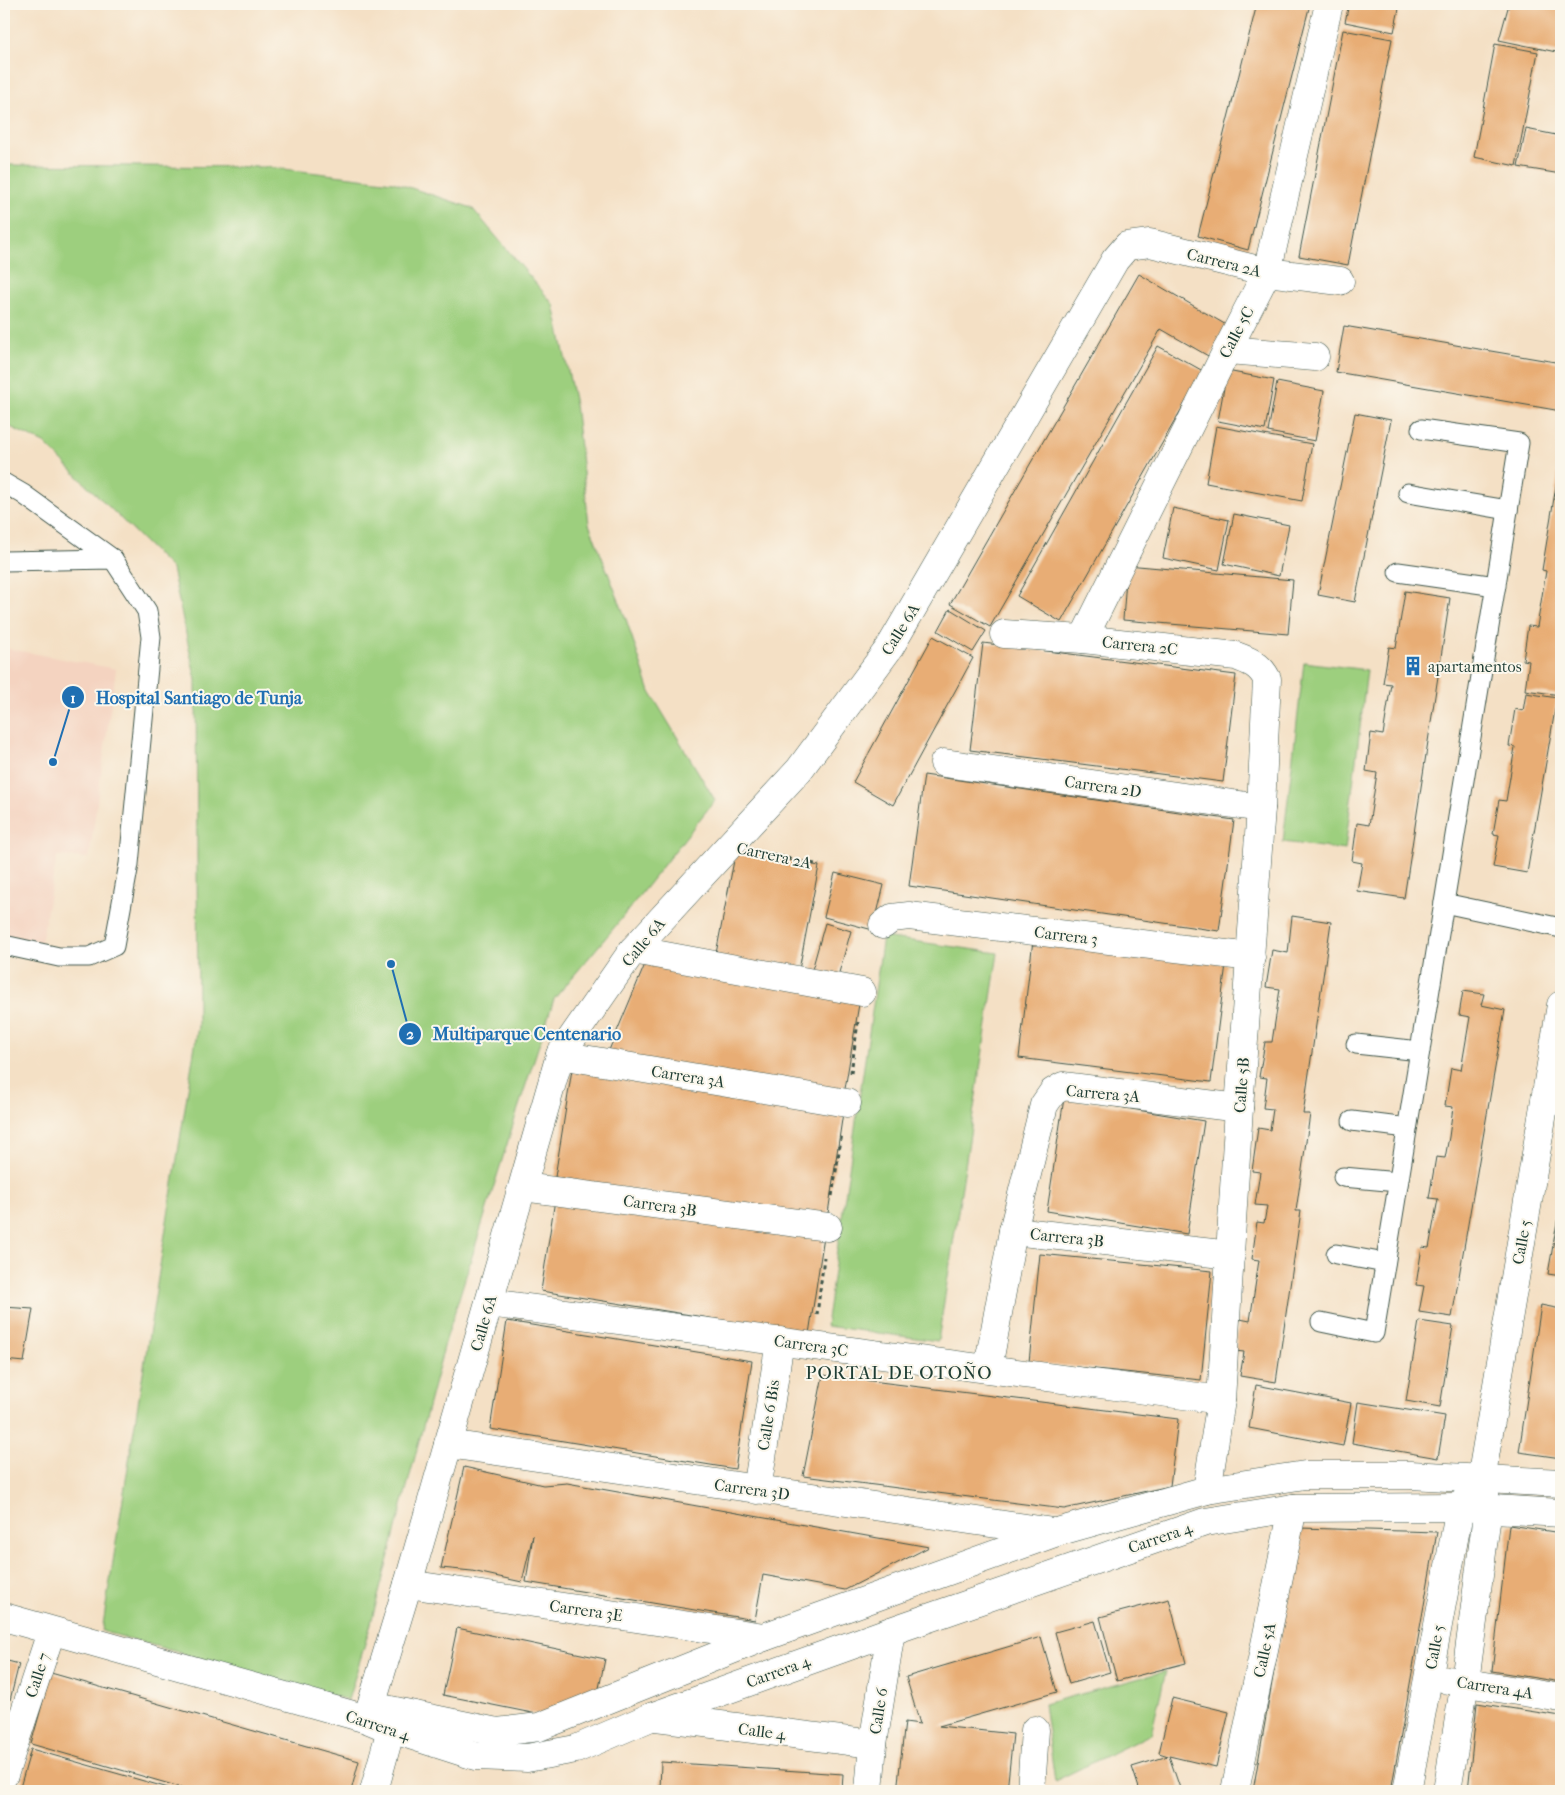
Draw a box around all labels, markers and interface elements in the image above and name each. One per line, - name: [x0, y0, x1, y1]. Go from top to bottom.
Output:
- street label: Carrera 2A: [1185, 244, 1264, 281]
- street label: Calle 5C: [1215, 303, 1258, 361]
- street label: Calle 6A: [877, 599, 924, 659]
- street label: Carrera 2C: [1101, 632, 1179, 659]
- building icon: apartamentos: [1402, 655, 1424, 677]
- place label: apartamentos: [1428, 657, 1522, 676]
- callout: Hospital Santiago de Tunja: [60, 681, 312, 714]
- text: Hospital Santiago de Tunja: [96, 688, 303, 709]
- text: 1: [70, 689, 76, 707]
- street label: Carrera 2D: [1063, 772, 1143, 801]
- street label: Carrera 2A: [735, 838, 814, 873]
- street label: Calle 6A: [618, 914, 669, 970]
- street label: Carrera 3: [1033, 922, 1099, 949]
- callout: Multiparque Centenario: [398, 1017, 631, 1050]
- text: Multiparque Centenario: [432, 1024, 621, 1045]
- text: 2: [406, 1025, 414, 1043]
- street label: Calle 5B: [1230, 1057, 1253, 1113]
- street label: Carrera 3A: [650, 1061, 727, 1092]
- street label: Carrera 3A: [1065, 1081, 1141, 1106]
- street label: Carrera 3B: [622, 1191, 698, 1220]
- street label: Calle 5: [1508, 1218, 1535, 1266]
- street label: Carrera 3B: [1029, 1224, 1105, 1251]
- street label: Calle 6A: [466, 1292, 501, 1353]
- street label: Carrera 3C: [773, 1331, 849, 1360]
- district label: PORTAL DE OTOÑO: [806, 1362, 992, 1384]
- street label: Calle 6 Bis: [754, 1378, 783, 1452]
- street label: Carrera 3D: [713, 1475, 791, 1504]
- street label: Carrera 4: [1126, 1517, 1195, 1557]
- street label: Carrera 3E: [548, 1596, 624, 1625]
- street label: Calle 5A: [1249, 1620, 1280, 1679]
- street label: Calle 5: [1421, 1623, 1448, 1671]
- street label: Calle 7: [21, 1650, 54, 1700]
- street label: Carrera 4: [744, 1651, 813, 1692]
- street label: Carrera 4A: [1455, 1672, 1535, 1703]
- street label: Calle 6: [865, 1686, 892, 1736]
- street label: Carrera 4: [343, 1706, 413, 1745]
- street label: Calle 4: [737, 1719, 787, 1744]

